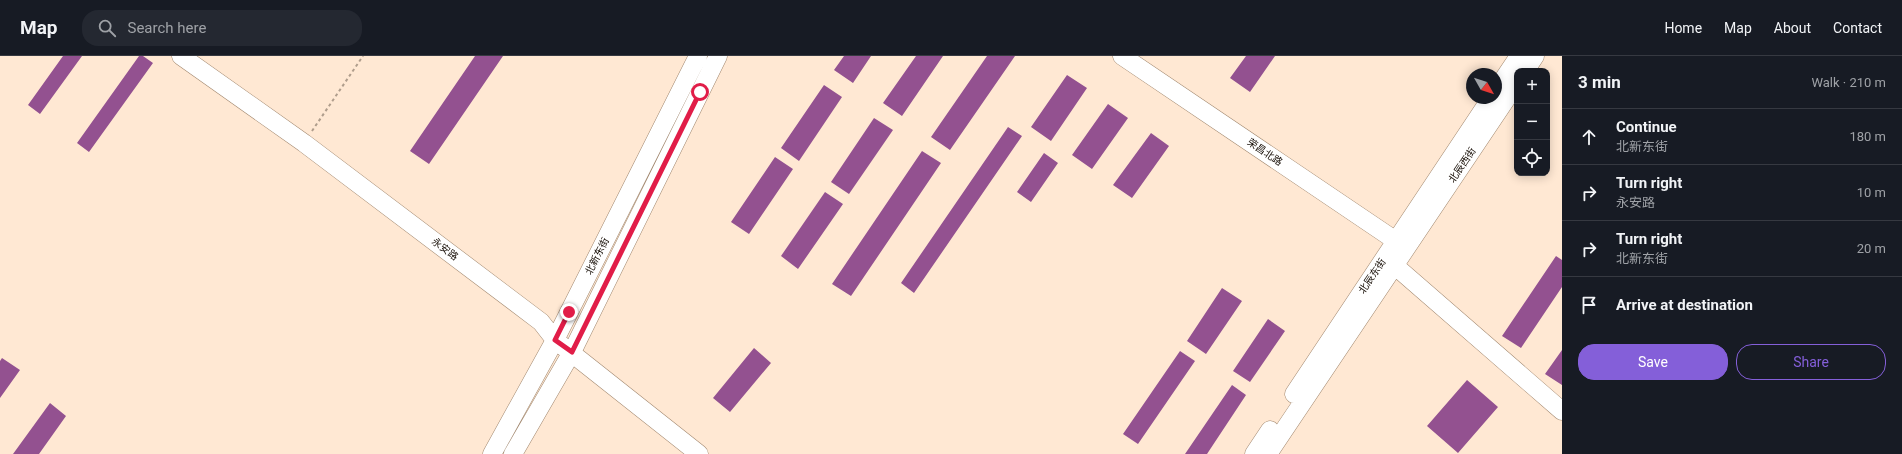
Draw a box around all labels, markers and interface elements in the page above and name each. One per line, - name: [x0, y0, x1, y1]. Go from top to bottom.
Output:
- search box: [82, 10, 362, 46]
- text: Map: [20, 16, 58, 39]
- icon: search: [96, 17, 118, 39]
- text: Search here: [128, 19, 206, 37]
- text: Home: [1664, 20, 1702, 36]
- text: Map: [1724, 20, 1752, 36]
- text: About: [1774, 20, 1811, 36]
- text: Contact: [1833, 20, 1882, 36]
- north arrow: [1466, 68, 1502, 104]
- map controls: [1514, 68, 1550, 176]
- button: +: [1514, 68, 1550, 104]
- text: 3 min: [1578, 72, 1621, 92]
- text: Walk · 210 m: [1811, 75, 1886, 90]
- route start: [691, 83, 709, 101]
- button: −: [1514, 104, 1550, 140]
- text: Continue: [1616, 118, 1677, 136]
- icon: ahead: [1578, 126, 1600, 148]
- text: 180 m: [1849, 129, 1886, 144]
- street label: 荣昌北路: [1245, 136, 1285, 168]
- text: 北新东街: [1616, 139, 1668, 154]
- button: locate: [1514, 140, 1550, 176]
- street label: 北辰西街: [1446, 145, 1478, 185]
- text: Turn right: [1616, 174, 1682, 192]
- icon: right: [1578, 182, 1600, 204]
- text: 10 m: [1857, 185, 1886, 200]
- text: 永安路: [1616, 195, 1655, 210]
- text: Turn right: [1616, 230, 1682, 248]
- street label: 永安路: [430, 236, 460, 262]
- street label: 北新东街: [583, 236, 611, 276]
- icon: right: [1578, 238, 1600, 260]
- text: 20 m: [1857, 241, 1886, 256]
- text: 北新东街: [1616, 251, 1668, 266]
- street label: 北辰东街: [1356, 256, 1388, 296]
- icon: arrive: [1578, 294, 1600, 316]
- text: Arrive at destination: [1616, 296, 1753, 314]
- route end: [560, 303, 578, 321]
- button: Save: [1578, 344, 1728, 380]
- button: Share: [1736, 344, 1886, 380]

